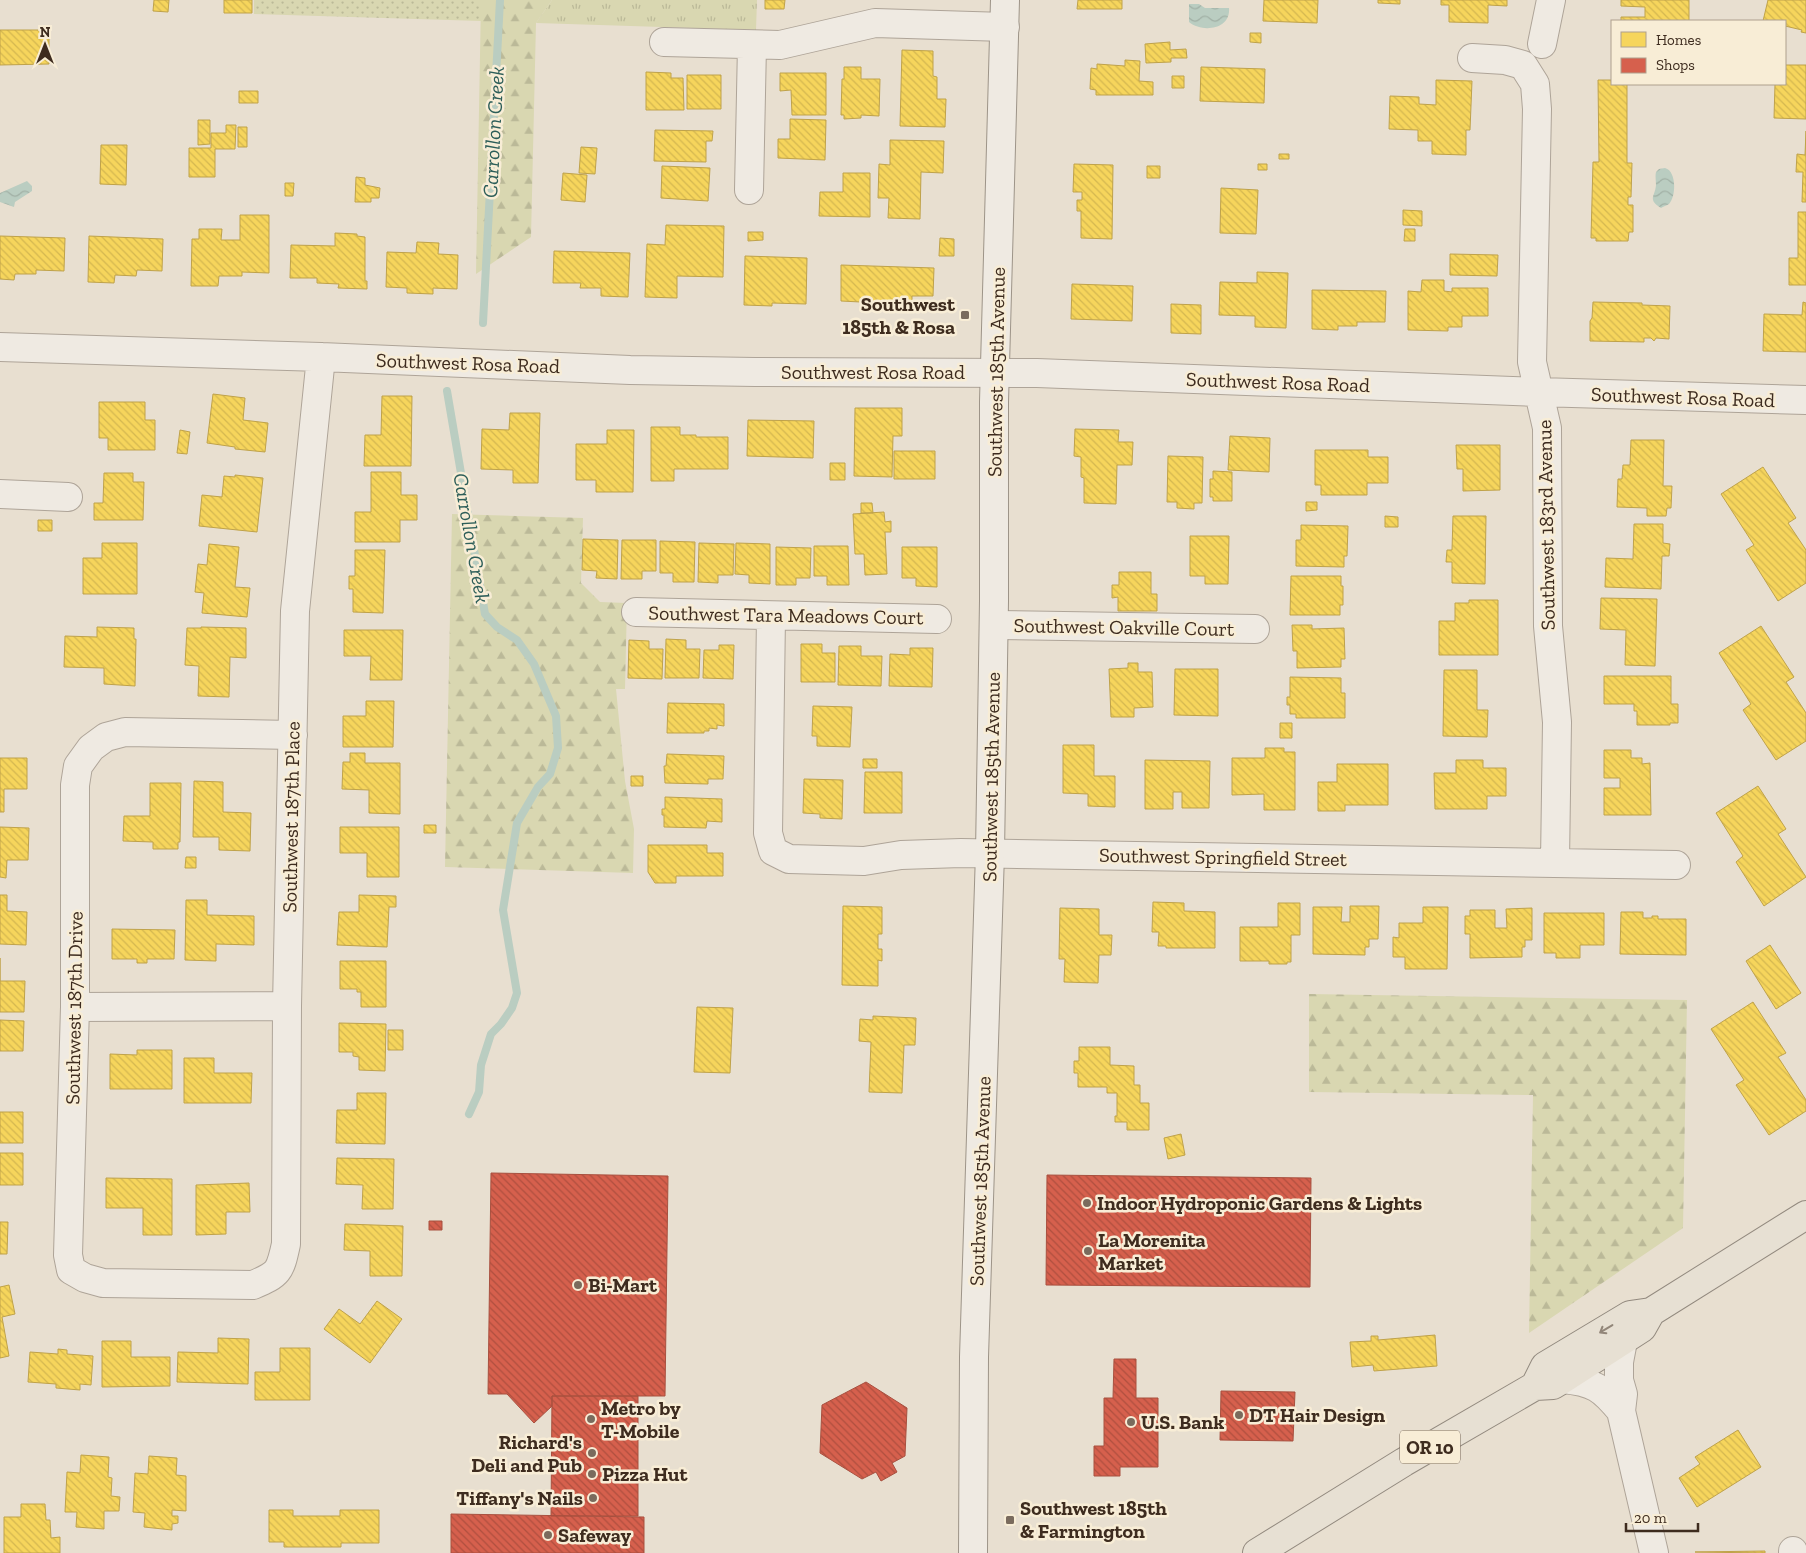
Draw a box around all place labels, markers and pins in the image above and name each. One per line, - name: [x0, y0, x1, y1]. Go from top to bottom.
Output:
- place label: Southwest 185th & Rosa: [842, 292, 956, 339]
- marker: Southwest 185th & Rosa: [959, 309, 971, 321]
- place label: Indoor Hydroponic Gardens & Lights: [1097, 1191, 1422, 1215]
- marker: Indoor Hydroponic Gardens & Lights: [1081, 1197, 1093, 1209]
- place label: La Morenita Market: [1098, 1228, 1206, 1275]
- marker: La Morenita Market: [1082, 1245, 1094, 1257]
- place label: Bi-Mart: [588, 1273, 658, 1297]
- marker: Bi-Mart: [572, 1279, 584, 1291]
- place label: Metro by T-Mobile: [601, 1396, 681, 1443]
- place label: DT Hair Design: [1249, 1403, 1385, 1427]
- marker: DT Hair Design: [1233, 1409, 1245, 1421]
- place label: U.S. Bank: [1141, 1410, 1224, 1434]
- marker: Metro by T-Mobile: [585, 1413, 597, 1425]
- marker: U.S. Bank: [1125, 1416, 1137, 1428]
- place label: Richard's Deli and Pub: [471, 1430, 582, 1477]
- marker: Richard's Deli and Pub: [586, 1447, 598, 1459]
- place label: Pizza Hut: [602, 1462, 688, 1486]
- marker: Pizza Hut: [586, 1468, 598, 1480]
- place label: Tiffany's Nails: [456, 1486, 583, 1510]
- marker: Tiffany's Nails: [587, 1492, 599, 1504]
- place label: Southwest 185th & Farmington: [1020, 1496, 1167, 1543]
- marker: Southwest 185th & Farmington: [1004, 1514, 1016, 1526]
- place label: Safeway: [558, 1523, 631, 1547]
- marker: Safeway: [542, 1529, 554, 1541]

